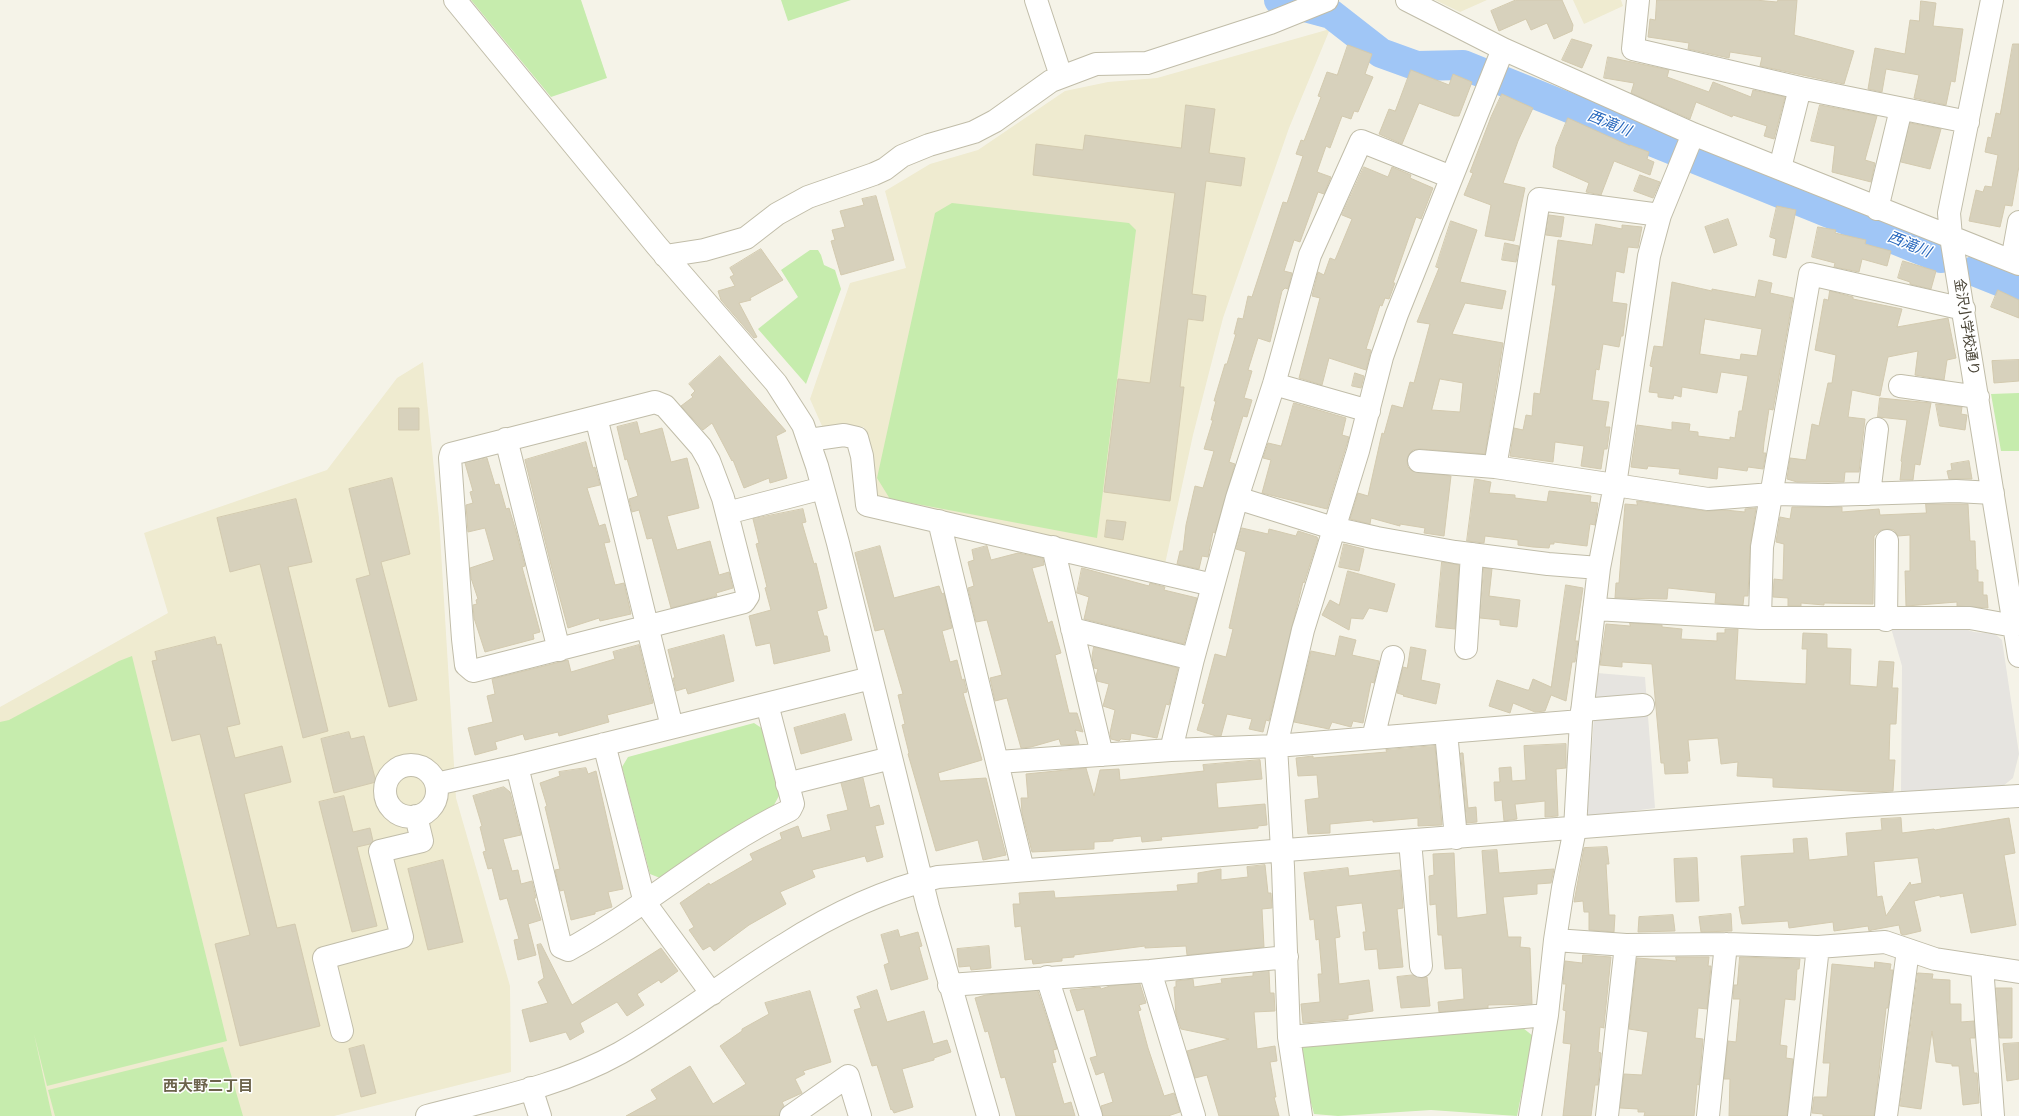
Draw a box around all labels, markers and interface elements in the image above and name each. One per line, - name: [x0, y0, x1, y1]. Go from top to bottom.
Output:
- water label: 西滝川: [1585, 107, 1633, 141]
- water label: 西滝川: [1885, 228, 1933, 262]
- street label: 金沢小学校通り: [1950, 277, 1982, 377]
- district label: 西大野二丁目: [163, 1078, 253, 1096]

